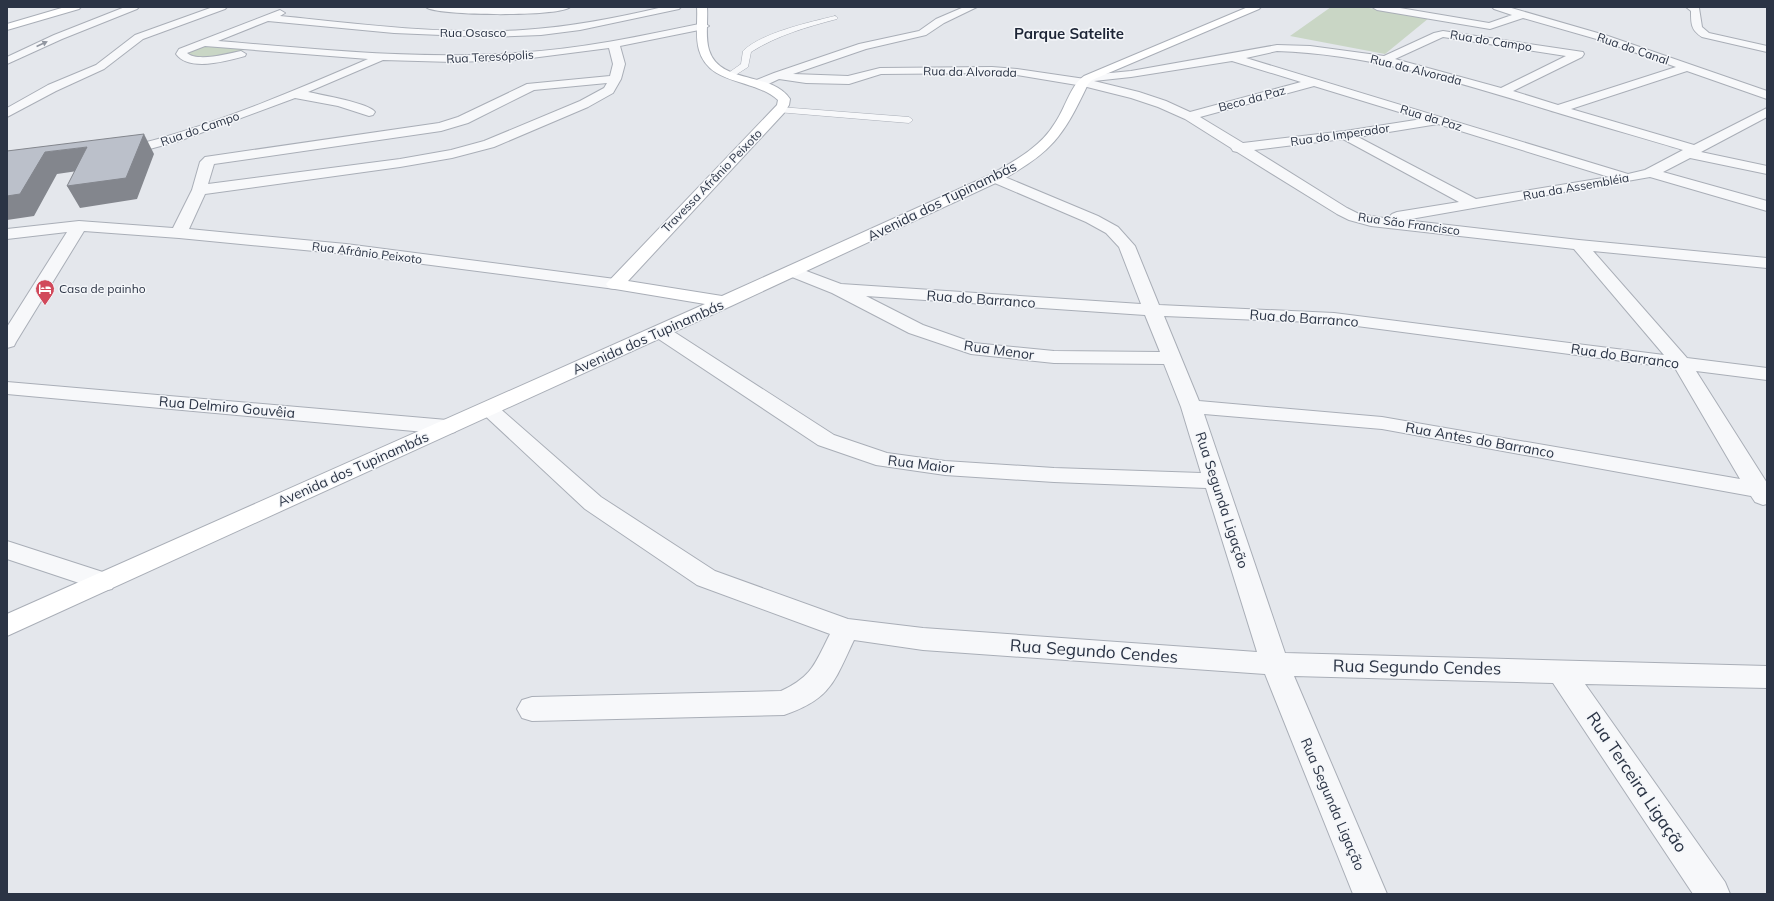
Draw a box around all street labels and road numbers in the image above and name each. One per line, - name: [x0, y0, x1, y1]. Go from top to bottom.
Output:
- street label: Rua Osasco: [440, 25, 506, 40]
- street label: Rua do Campo: [1449, 27, 1533, 54]
- street label: Rua do Canal: [1595, 29, 1671, 68]
- street label: Rua Teresópolis: [446, 47, 534, 66]
- street label: Rua da Alvorada: [1369, 51, 1463, 88]
- street label: Rua da Alvorada: [923, 63, 1017, 80]
- street label: Beco da Paz: [1217, 82, 1287, 115]
- street label: Rua da Paz: [1398, 101, 1464, 134]
- street label: Rua do Campo: [158, 108, 241, 149]
- street label: Rua do Imperador: [1289, 120, 1391, 149]
- street label: Travessa Afrânio Peixoto: [658, 126, 765, 236]
- street label: Avenida dos Tupinambás: [864, 157, 1020, 245]
- street label: Rua da Assembléia: [1522, 170, 1630, 203]
- street label: Rua São Francisco: [1357, 209, 1461, 238]
- street label: Rua Afrânio Peixoto: [311, 238, 423, 267]
- street label: Rua do Barranco: [926, 286, 1036, 312]
- street label: Avenida dos Tupinambás: [570, 295, 727, 379]
- street label: Rua do Barranco: [1249, 305, 1359, 331]
- street label: Rua Menor: [963, 336, 1036, 364]
- street label: Rua do Barranco: [1570, 339, 1680, 373]
- street label: Rua Delmiro Gouvêia: [158, 392, 296, 422]
- street label: Rua Antes do Barranco: [1404, 418, 1556, 462]
- street label: Avenida dos Tupinambás: [275, 427, 432, 511]
- street label: Rua Segunda Ligação: [1191, 429, 1253, 571]
- street label: Rua Maior: [887, 451, 956, 477]
- street label: Rua Segundo Cendes: [1009, 634, 1179, 667]
- street label: Rua Segundo Cendes: [1333, 655, 1501, 678]
- street label: Rua Terceira Ligação: [1583, 708, 1692, 856]
- street label: Rua Segunda Ligação: [1297, 735, 1369, 873]

